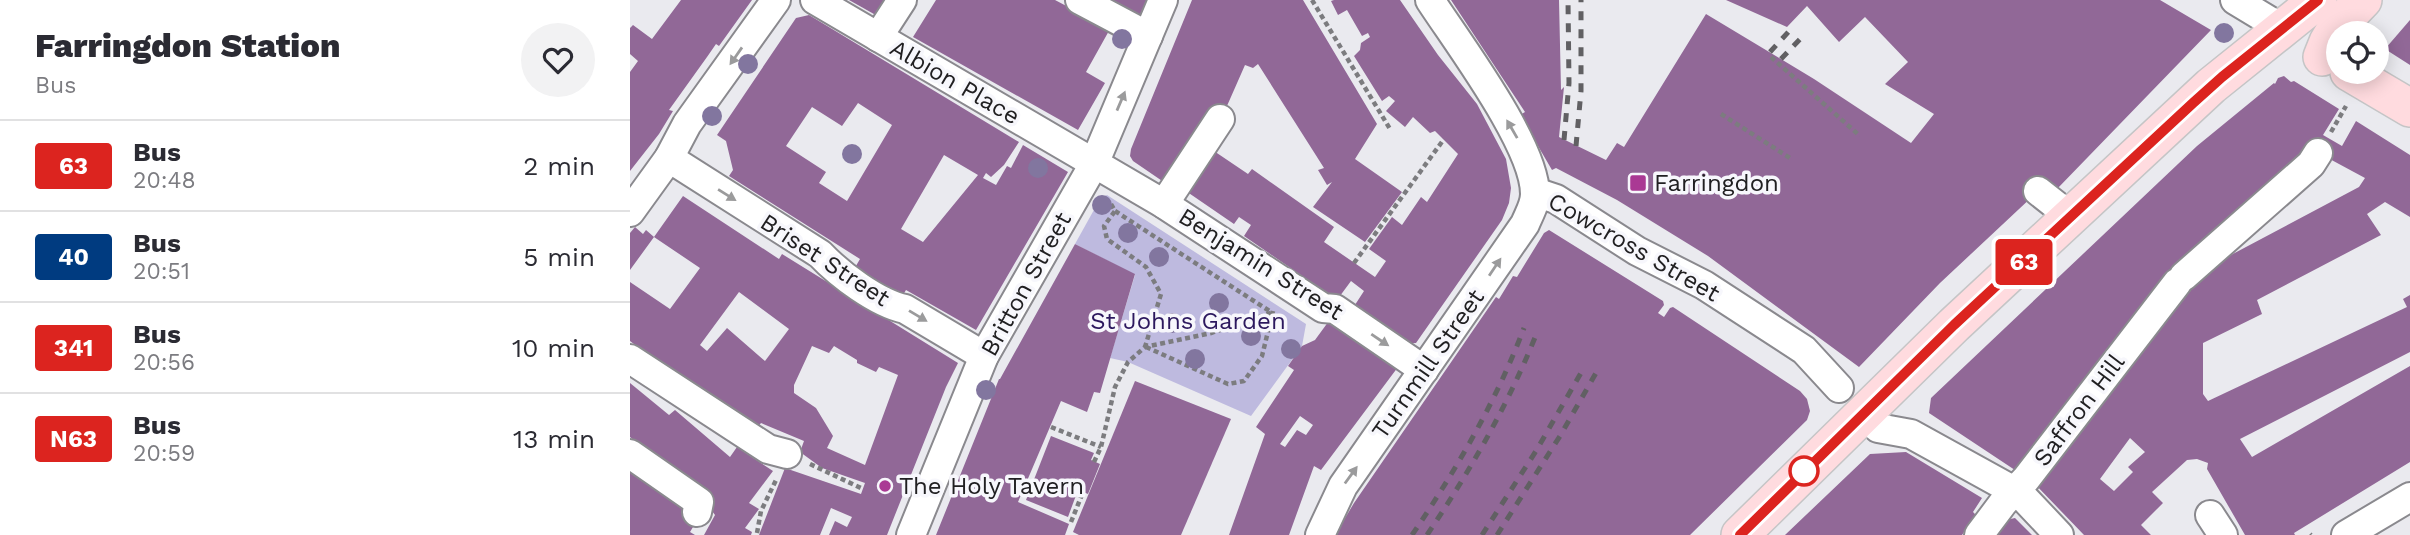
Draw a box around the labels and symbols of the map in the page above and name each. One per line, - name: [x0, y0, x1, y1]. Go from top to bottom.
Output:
- street label: Albion Place: [885, 34, 1025, 130]
- one-way arrow: [729, 47, 743, 65]
- one-way arrow: [1115, 91, 1127, 111]
- one-way arrow: [1506, 119, 1518, 138]
- place label: Farringdon: [1654, 169, 1779, 197]
- marker: Farringdon: [1628, 173, 1648, 193]
- street label: Cowcross Street: [1543, 187, 1725, 307]
- one-way arrow: [717, 189, 736, 202]
- street label: Benjamin Street: [1173, 202, 1349, 326]
- street label: Britton Street: [975, 207, 1077, 361]
- street label: Briset Street: [755, 208, 895, 312]
- line badge: 63: [1992, 239, 2056, 285]
- one-way arrow: [1488, 258, 1502, 276]
- street label: Turnmill Street: [1366, 284, 1490, 444]
- park label: St Johns Garden: [1090, 307, 1286, 335]
- one-way arrow: [908, 310, 927, 322]
- one-way arrow: [1371, 333, 1389, 347]
- street label: Saffron Hill: [2028, 348, 2131, 472]
- unlabelled marker: [1789, 456, 1819, 486]
- one-way arrow: [1344, 466, 1359, 484]
- place label: The Holy Tavern: [899, 472, 1084, 500]
- marker: The Holy Tavern: [877, 478, 893, 494]

